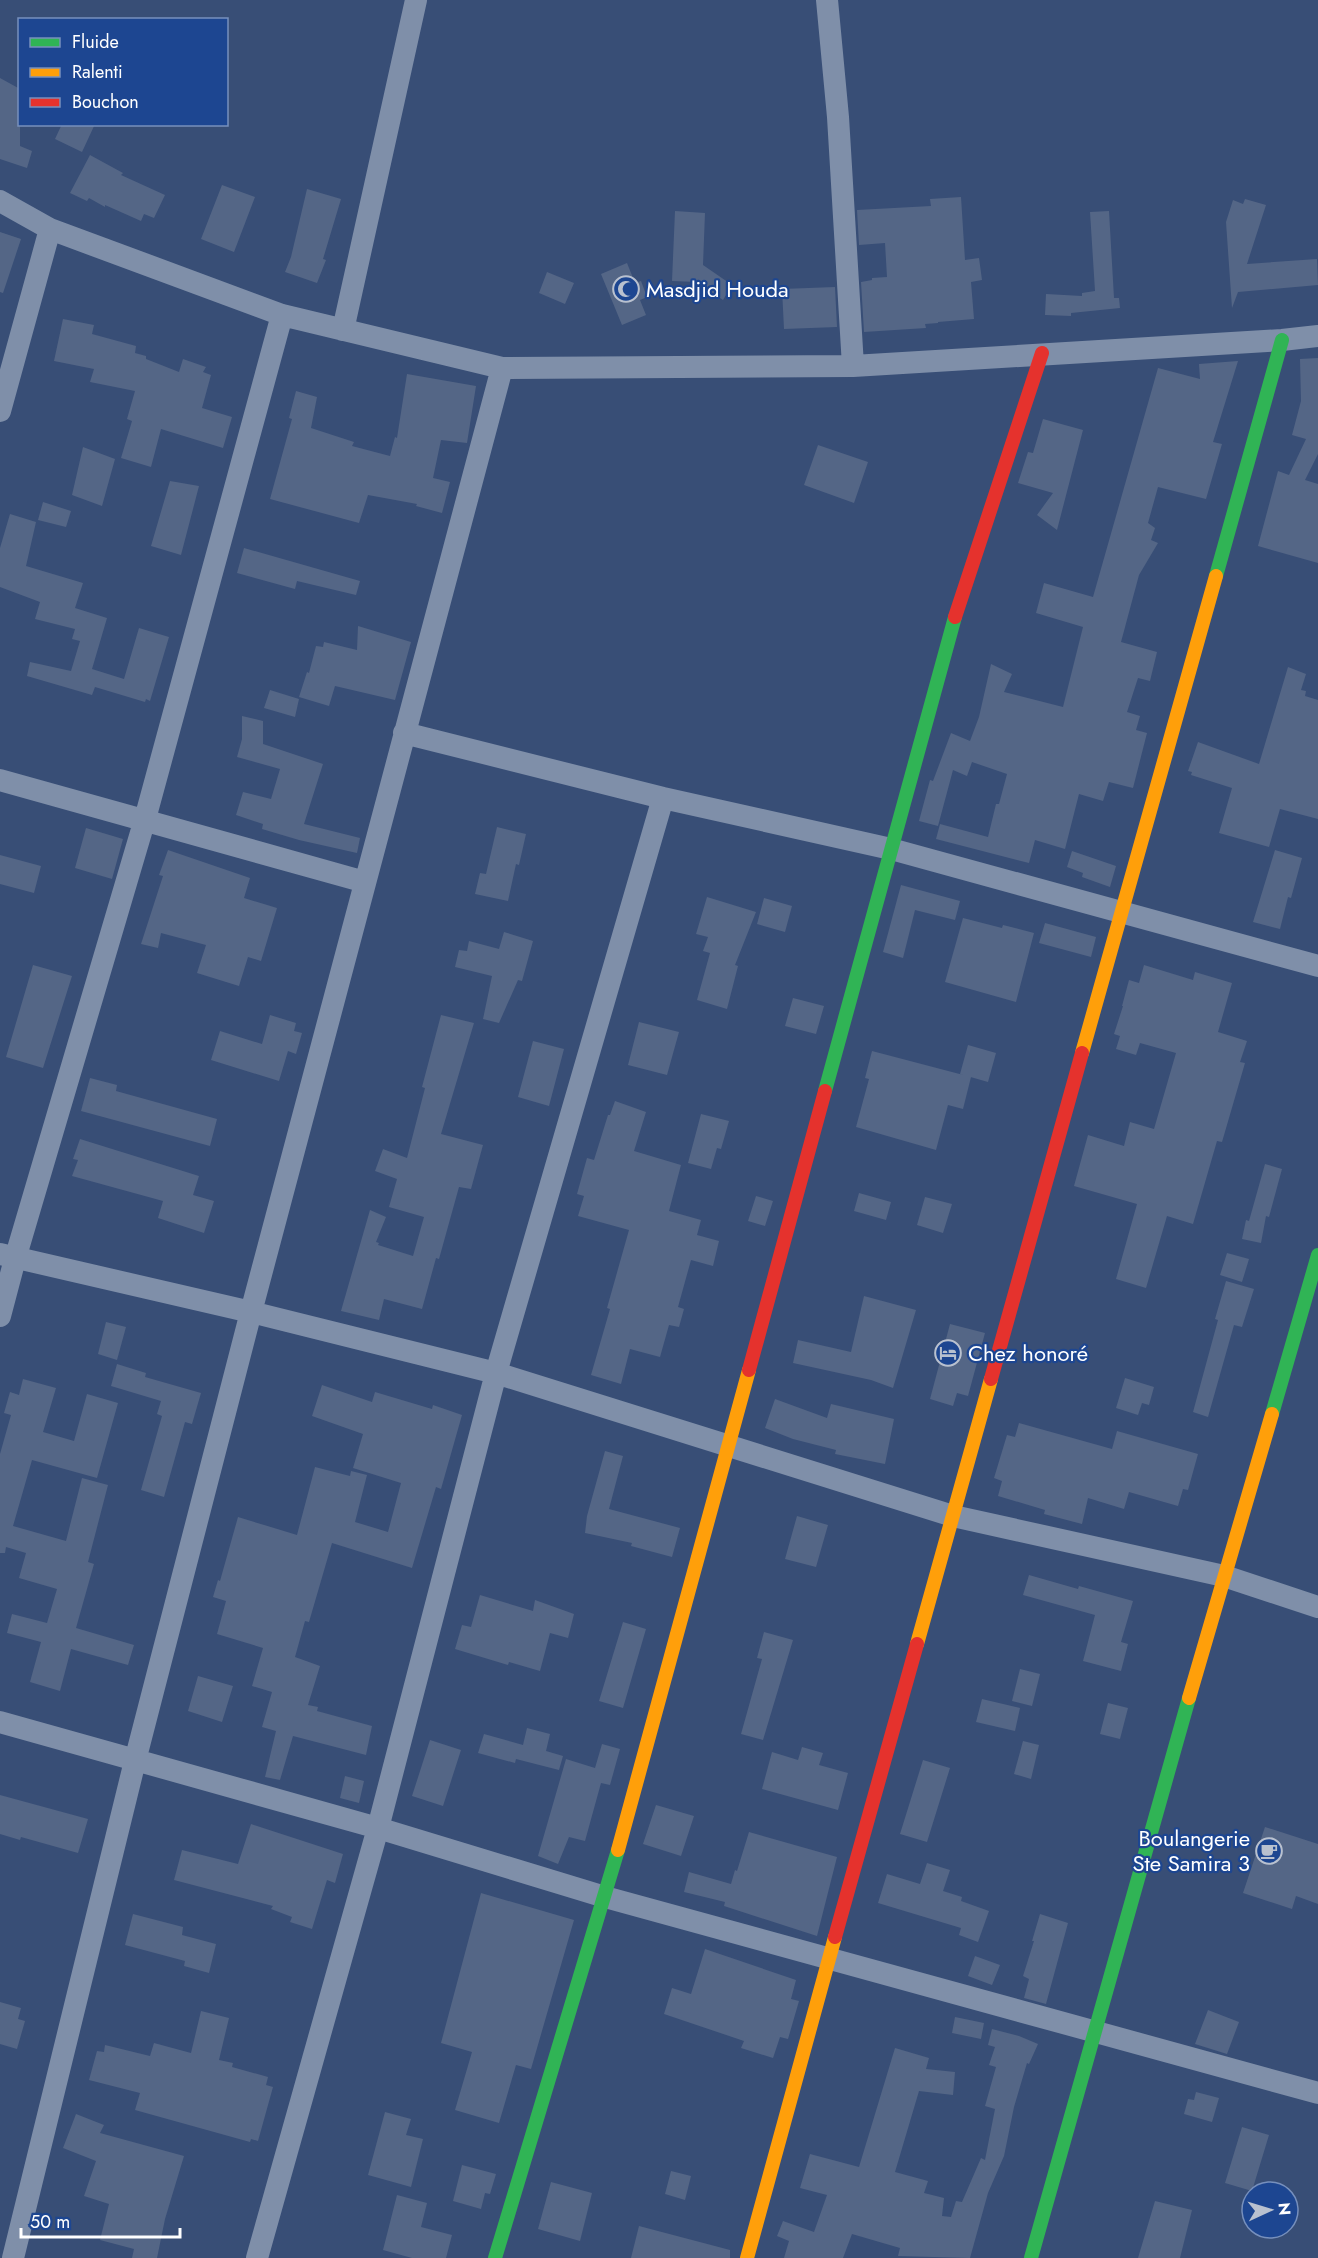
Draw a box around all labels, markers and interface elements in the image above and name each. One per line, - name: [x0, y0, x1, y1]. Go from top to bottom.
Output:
- legend: [18, 18, 228, 126]
- text: Fluide: [72, 29, 119, 55]
- text: Ralenti: [72, 59, 123, 85]
- text: Bouchon: [72, 89, 139, 115]
- place label: Masdjid Houda: [646, 273, 789, 305]
- mosque icon: Masdjid Houda: [611, 274, 641, 304]
- place label: Chez honoré: [968, 1337, 1088, 1369]
- hotel icon: Chez honoré: [933, 1338, 963, 1368]
- place label: Boulangerie Ste Samira 3: [1132, 1822, 1250, 1879]
- cafe icon: Boulangerie Ste Samira 3: [1254, 1836, 1284, 1866]
- north arrow: [1240, 2180, 1300, 2240]
- scale bar: [21, 2201, 180, 2239]
- text: N: [1273, 2202, 1296, 2216]
- text: 50 m: [30, 2209, 70, 2235]

